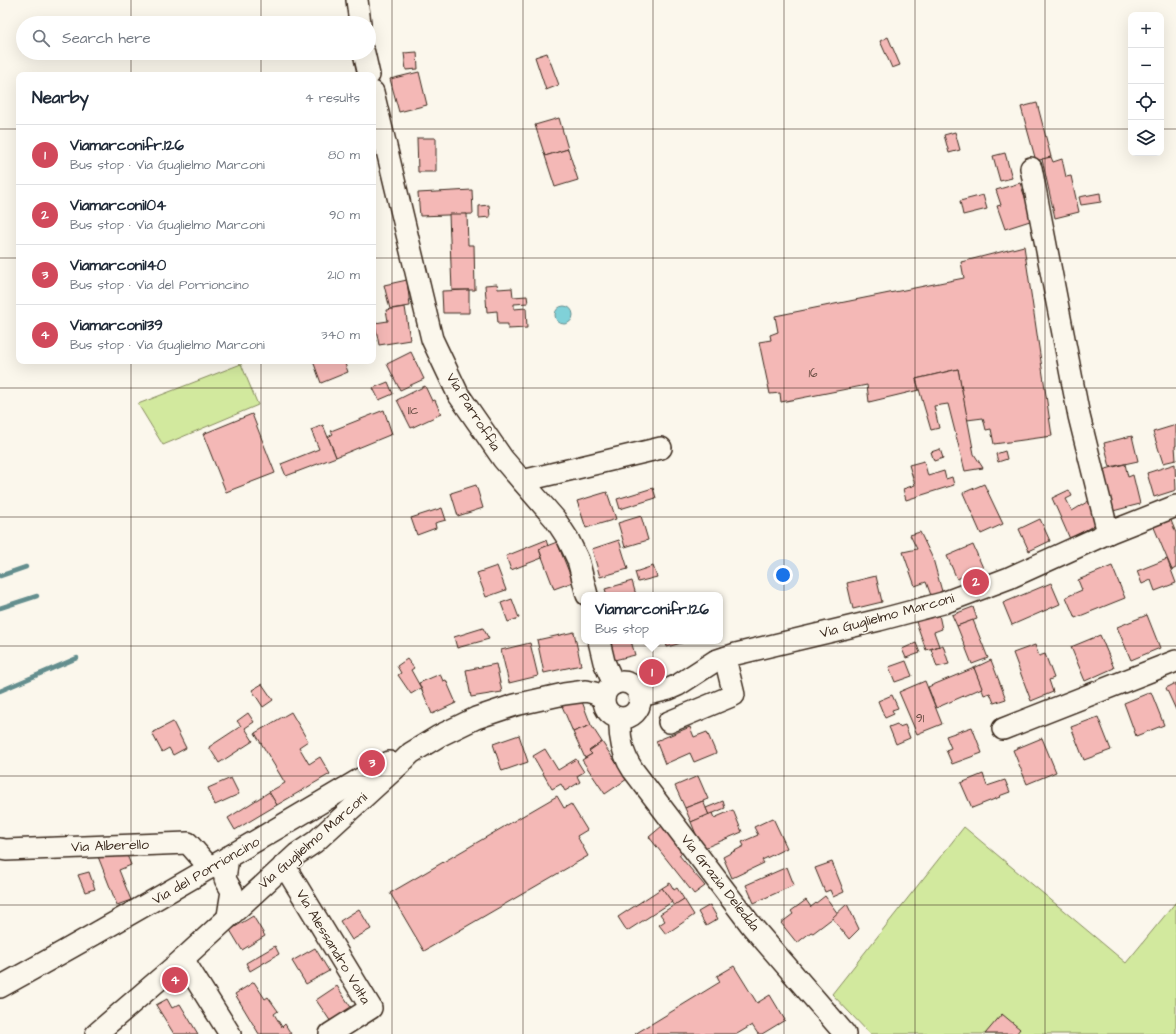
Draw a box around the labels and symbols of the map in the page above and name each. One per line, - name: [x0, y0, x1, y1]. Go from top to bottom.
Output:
- house number: 16: [808, 365, 818, 382]
- street label: Via Parroffia: [441, 369, 505, 455]
- house number: 11c: [408, 402, 419, 419]
- your location: [773, 565, 793, 585]
- pin: 2: [963, 567, 989, 597]
- street label: Via Guglielmo Marconi: [818, 588, 956, 644]
- pin: 1: [639, 657, 665, 687]
- house number: 91: [916, 710, 925, 727]
- pin: 3: [359, 748, 385, 778]
- street label: Via Guglielmo Marconi: [254, 788, 372, 894]
- street label: Via Grazia Deledda: [676, 830, 764, 936]
- street label: Via del Porrioncino: [148, 832, 264, 910]
- street label: Via Alberello: [71, 835, 149, 857]
- street label: Via Alessandro Volta: [291, 886, 375, 1008]
- pin: 4: [162, 965, 188, 995]

